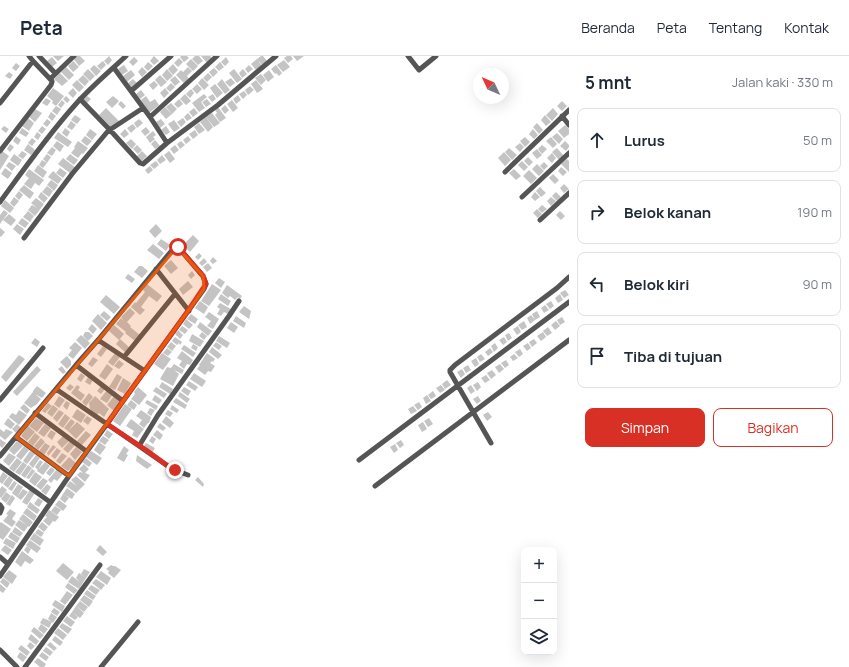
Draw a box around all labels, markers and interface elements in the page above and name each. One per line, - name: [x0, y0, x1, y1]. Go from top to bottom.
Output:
- text: Peta: [20, 15, 63, 41]
- text: Beranda: [581, 18, 635, 37]
- text: Peta: [657, 18, 687, 37]
- text: Tentang: [709, 18, 762, 37]
- text: Kontak: [784, 18, 829, 37]
- north arrow: [473, 68, 509, 104]
- text: 5 mnt: [585, 71, 632, 94]
- text: Jalan kaki · 330 m: [732, 73, 833, 91]
- icon: ahead: [586, 129, 608, 151]
- text: Lurus: [624, 130, 665, 151]
- text: 50 m: [803, 131, 832, 149]
- icon: right: [586, 201, 608, 223]
- text: Belok kanan: [624, 202, 711, 223]
- text: 190 m: [797, 203, 832, 221]
- route start: [169, 238, 187, 256]
- icon: left: [586, 273, 608, 295]
- text: Belok kiri: [624, 274, 690, 295]
- text: 90 m: [802, 275, 832, 293]
- icon: arrive: [586, 345, 608, 367]
- text: Tiba di tujuan: [624, 346, 722, 367]
- button: Simpan: [585, 408, 705, 447]
- button: Bagikan: [713, 408, 833, 447]
- route end: [166, 461, 184, 479]
- map controls: [521, 547, 557, 655]
- button: +: [521, 547, 557, 583]
- button: −: [521, 583, 557, 619]
- button: layers: [521, 619, 557, 655]

